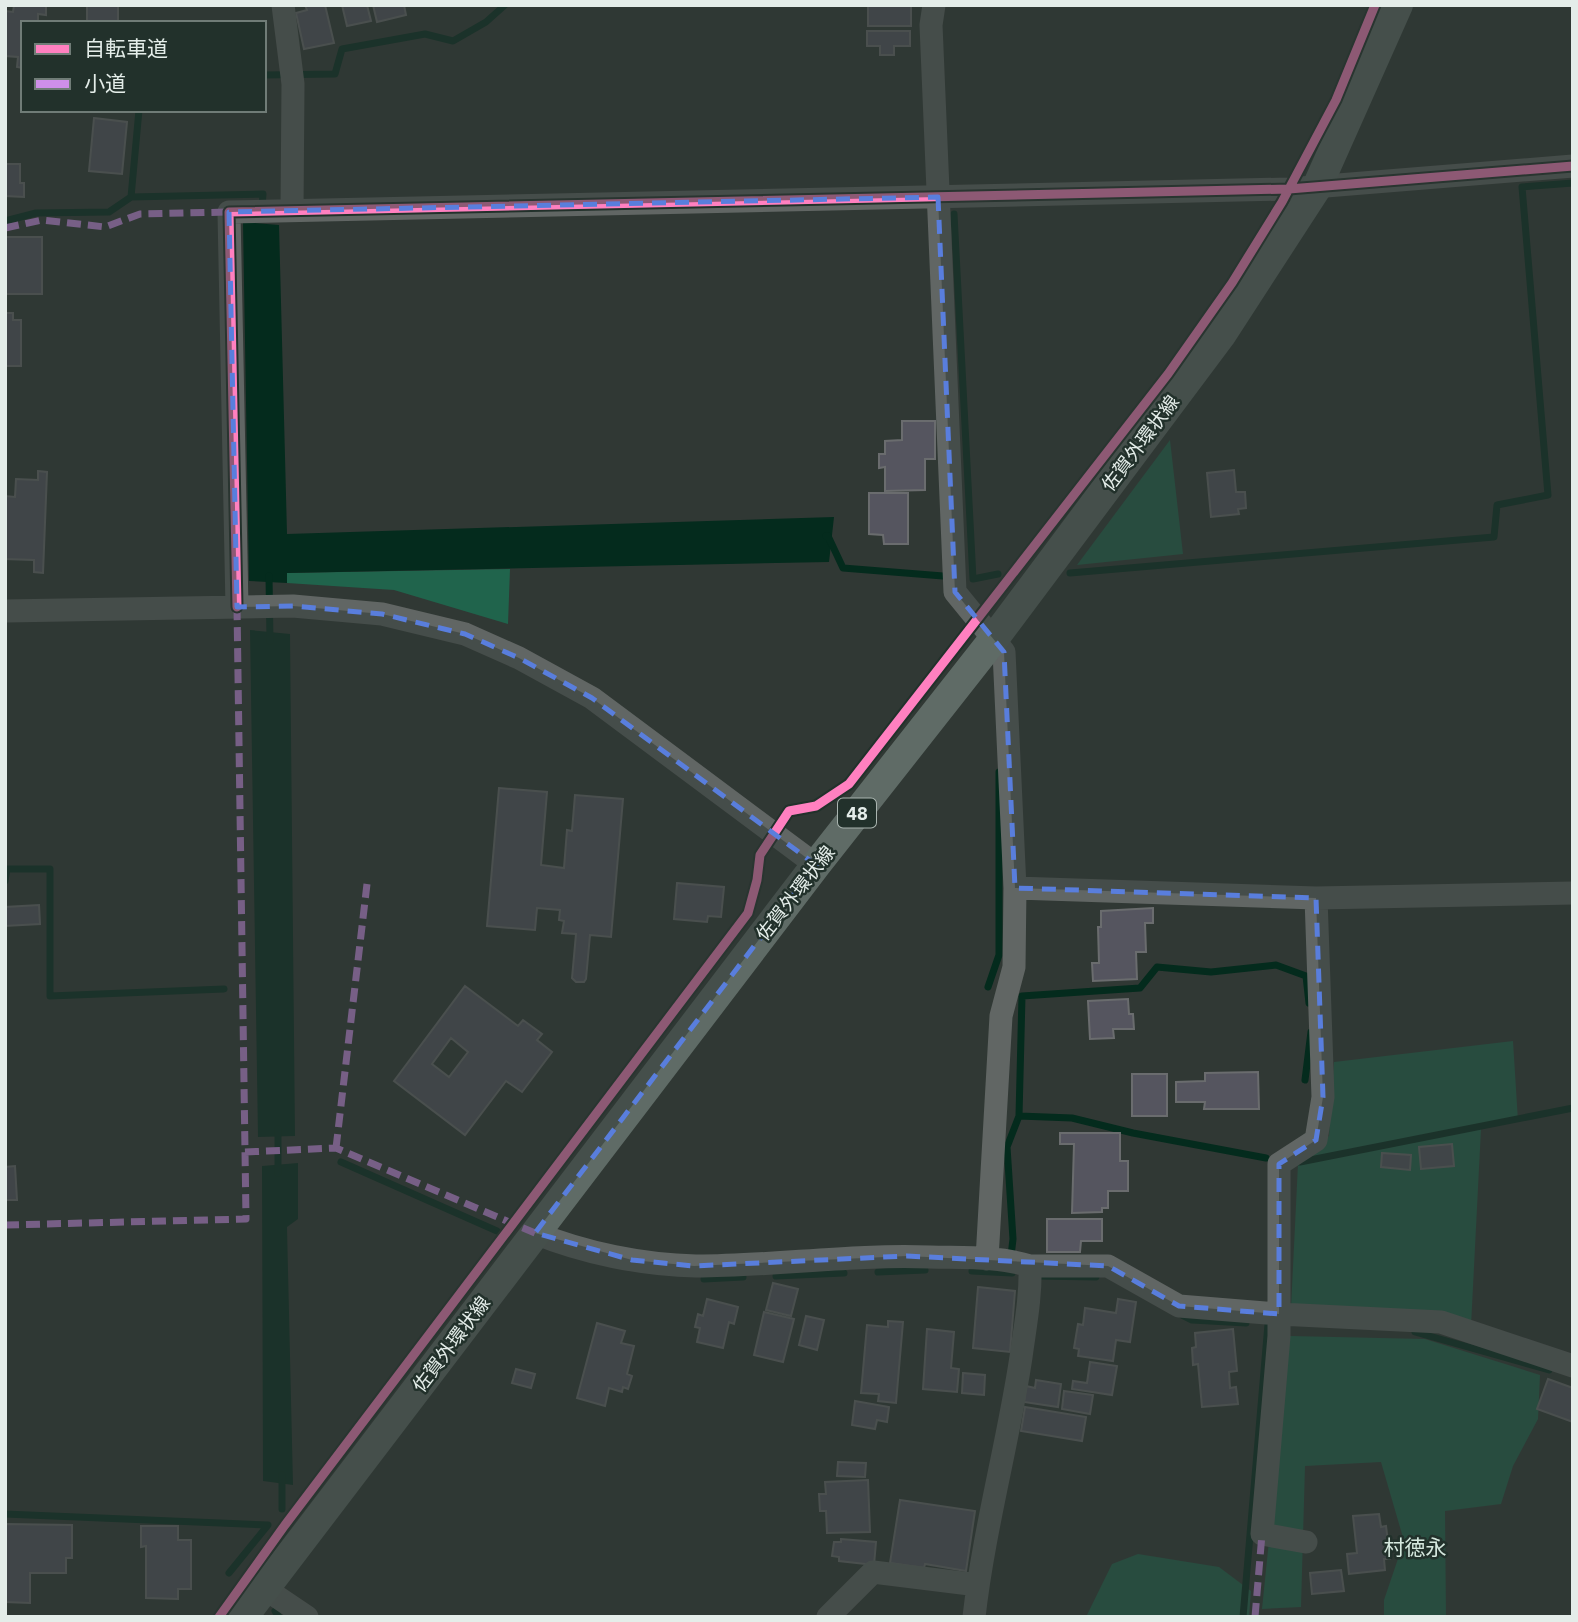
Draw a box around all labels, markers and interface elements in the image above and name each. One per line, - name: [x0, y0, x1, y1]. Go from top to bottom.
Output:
- legend: [21, 21, 266, 112]
- text: 自転車道: [84, 34, 168, 62]
- text: 小道: [84, 69, 126, 97]
- street label: 佐賀外環状線: [1096, 390, 1184, 496]
- road number: 48: [838, 798, 876, 828]
- street label: 佐賀外環状線: [750, 841, 840, 945]
- street label: 佐賀外環状線: [407, 1291, 495, 1397]
- district label: 村徳永: [1384, 1533, 1447, 1561]

